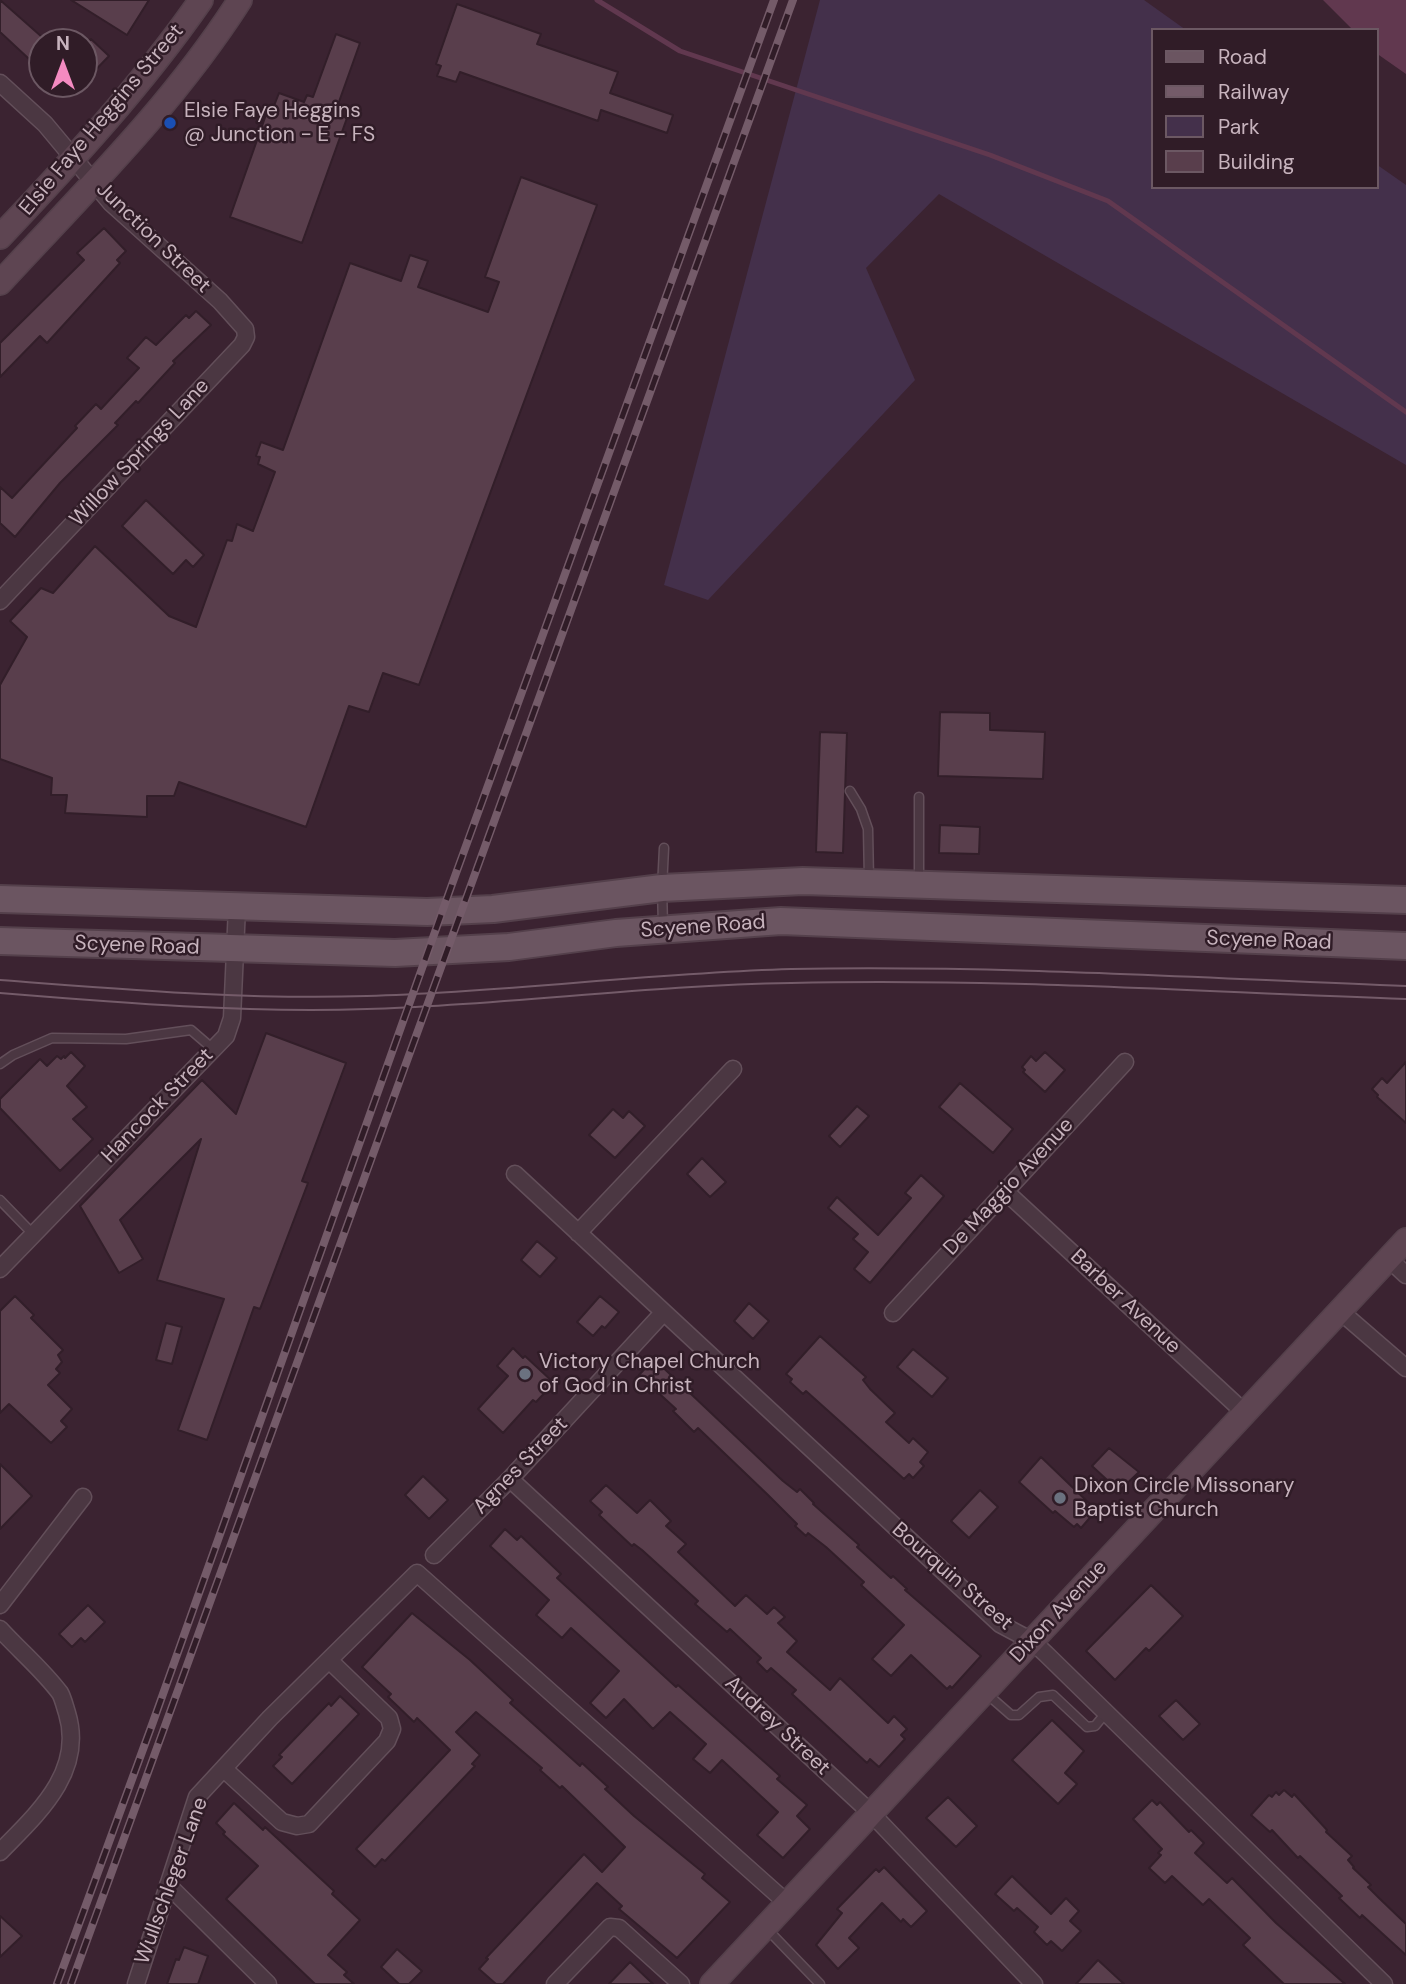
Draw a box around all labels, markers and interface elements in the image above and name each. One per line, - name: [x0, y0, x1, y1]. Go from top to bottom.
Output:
- street label: Elsie Faye Heggins Street: [15, 19, 189, 221]
- north arrow: [28, 28, 98, 98]
- legend: [1150, 28, 1378, 189]
- text: N: [56, 31, 70, 56]
- text: Road: [1218, 43, 1267, 71]
- text: Railway: [1218, 78, 1290, 106]
- place label: Elsie Faye Heggins @ Junction - E - FS: [184, 98, 375, 148]
- text: Park: [1218, 113, 1259, 141]
- marker: Elsie Faye Heggins @ Junction - E - FS: [162, 115, 178, 131]
- text: Building: [1218, 148, 1294, 176]
- street label: Junction Street: [91, 177, 215, 299]
- street label: Willow Springs Lane: [65, 374, 215, 532]
- street label: Scyene Road: [640, 910, 766, 944]
- street label: Scyene Road: [1206, 926, 1332, 956]
- street label: Scyene Road: [74, 931, 200, 961]
- street label: Hancock Street: [97, 1043, 219, 1169]
- street label: De Maggio Avenue: [939, 1113, 1079, 1261]
- street label: Barber Avenue: [1065, 1244, 1185, 1360]
- place label: Victory Chapel Church of God in Christ: [539, 1349, 760, 1399]
- marker: Victory Chapel Church of God in Christ: [517, 1366, 533, 1382]
- street label: Agnes Street: [468, 1412, 574, 1520]
- place label: Dixon Circle Missonary Baptist Church: [1074, 1473, 1294, 1523]
- marker: Dixon Circle Missonary Baptist Church: [1052, 1490, 1068, 1506]
- street label: Bourquin Street: [886, 1518, 1018, 1636]
- street label: Dixon Avenue: [1005, 1556, 1113, 1668]
- street label: Audrey Street: [719, 1671, 835, 1781]
- street label: Wullschleger Lane: [130, 1794, 214, 1968]

